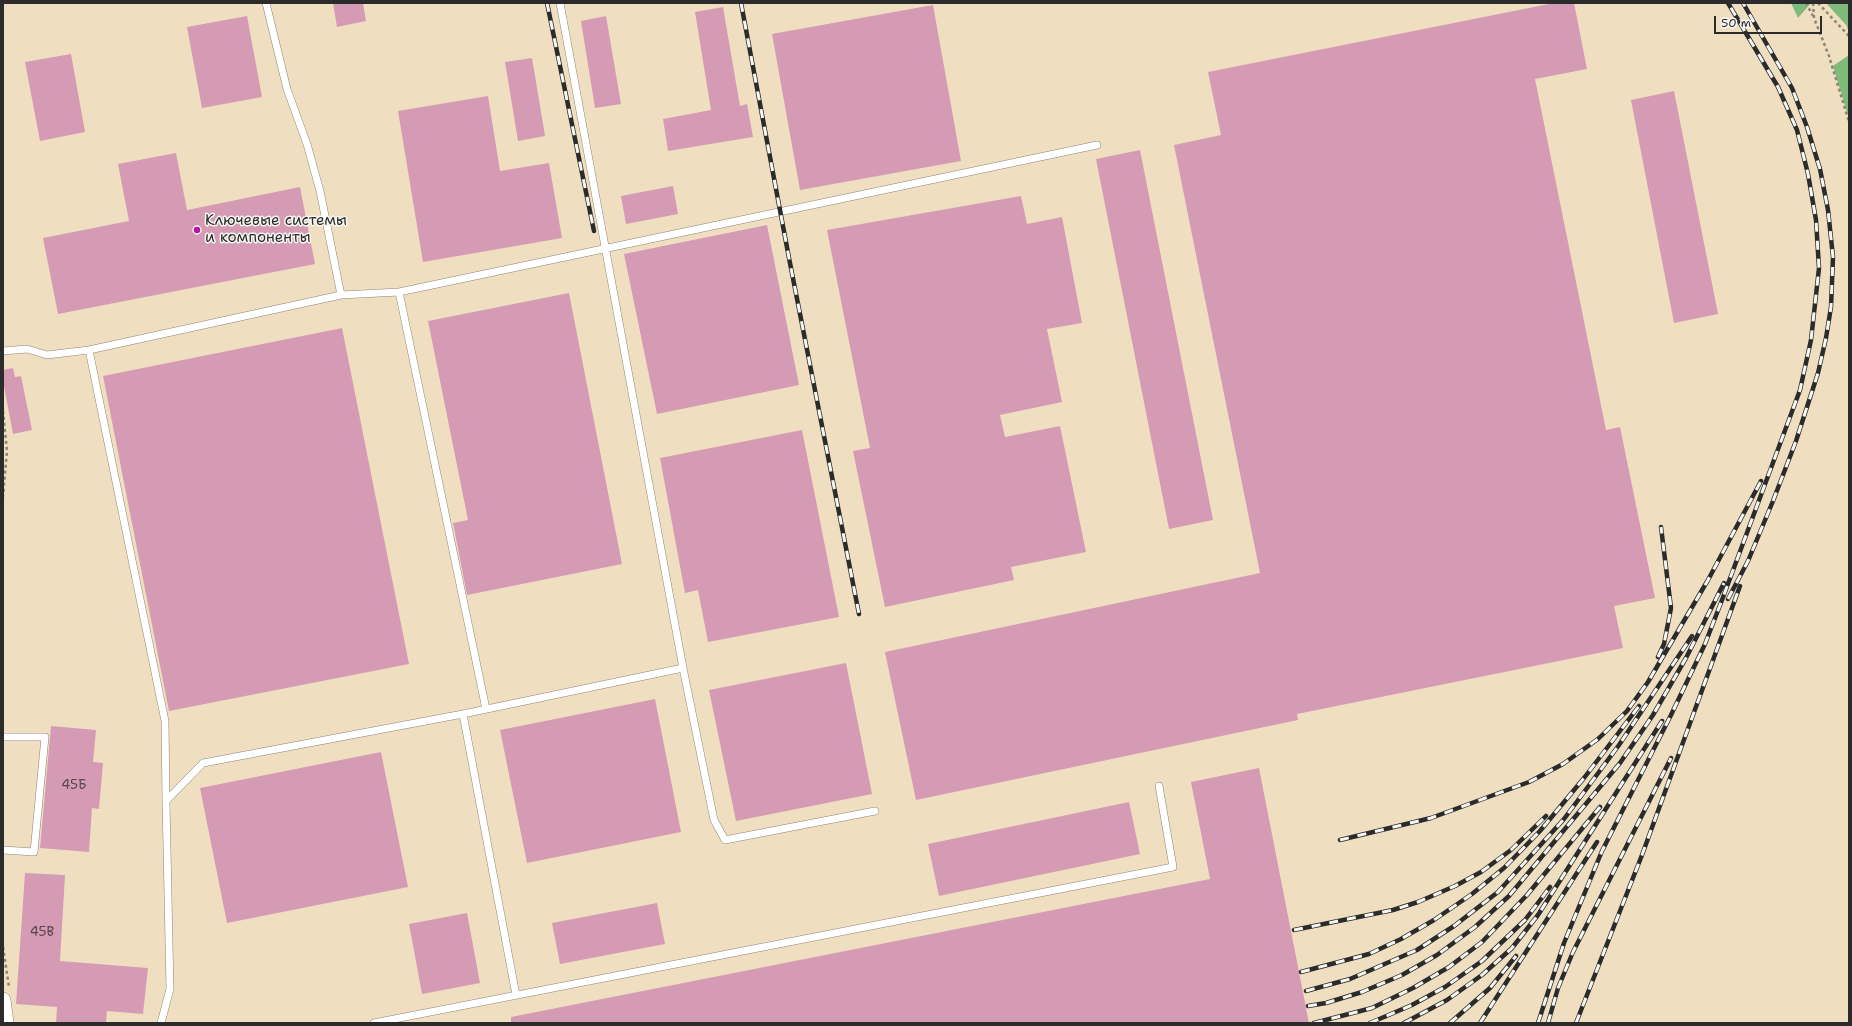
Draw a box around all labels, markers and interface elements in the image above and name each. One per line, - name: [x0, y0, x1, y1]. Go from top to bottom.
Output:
- scale bar: [1716, 8, 1824, 34]
- text: 50 m: [1721, 15, 1751, 31]
- place label: Ключевые системы и компоненты: [205, 212, 347, 247]
- marker: Ключевые системы и компоненты: [192, 225, 202, 235]
- house number: 45Б: [61, 778, 87, 794]
- house number: 45В: [30, 925, 54, 941]

